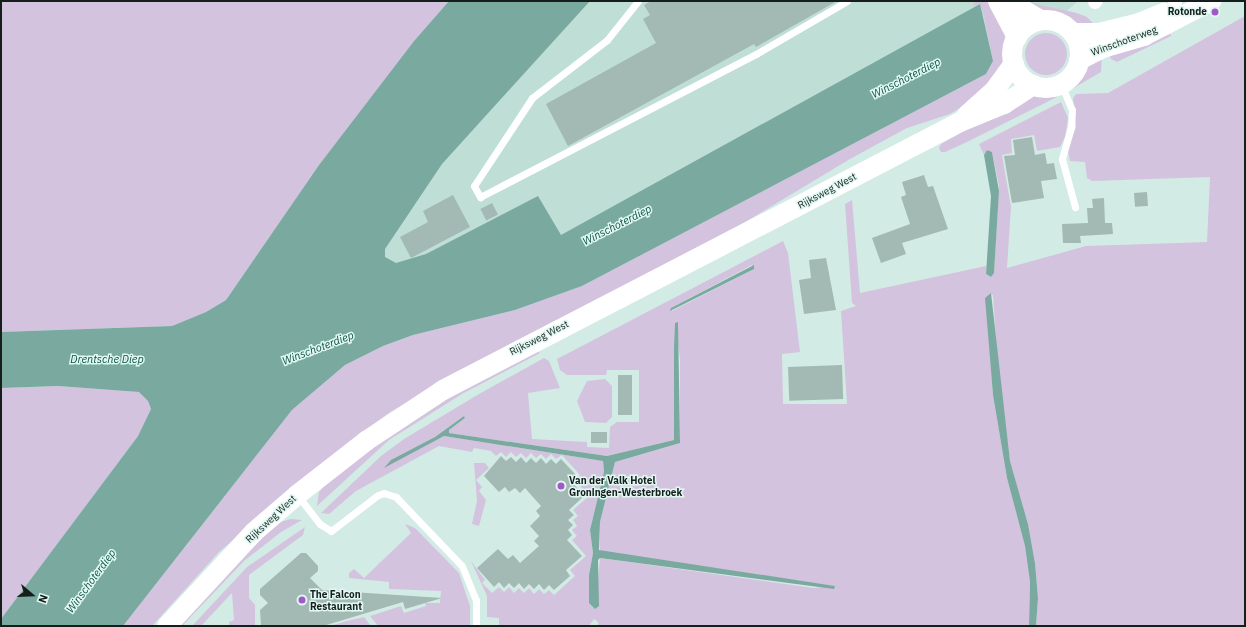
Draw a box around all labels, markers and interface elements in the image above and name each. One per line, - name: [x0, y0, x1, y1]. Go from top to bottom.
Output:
- place label: Rotonde: [1168, 6, 1207, 18]
- marker: Rotonde: [1210, 7, 1220, 17]
- street label: Winschoterweg: [1089, 24, 1159, 58]
- water label: Winschoterdiep: [869, 55, 943, 101]
- street label: Rijksweg West: [796, 171, 858, 211]
- water label: Winschoterdiep: [580, 202, 654, 248]
- street label: Rijksweg West: [507, 318, 571, 358]
- water label: Winschoterdiep: [280, 328, 356, 368]
- water label: Drentsche Diep: [70, 352, 144, 366]
- place label: Van der Valk Hotel Groningen-Westerbroek: [569, 474, 682, 498]
- marker: Van der Valk Hotel Groningen-Westerbroek: [556, 481, 566, 491]
- street label: Rijksweg West: [243, 493, 299, 545]
- water label: Winschoterdiep: [63, 547, 119, 615]
- north arrow: [12, 575, 52, 615]
- place label: The Falcon Restaurant: [310, 588, 362, 612]
- text: N: [35, 593, 51, 605]
- marker: The Falcon Restaurant: [297, 595, 307, 605]

